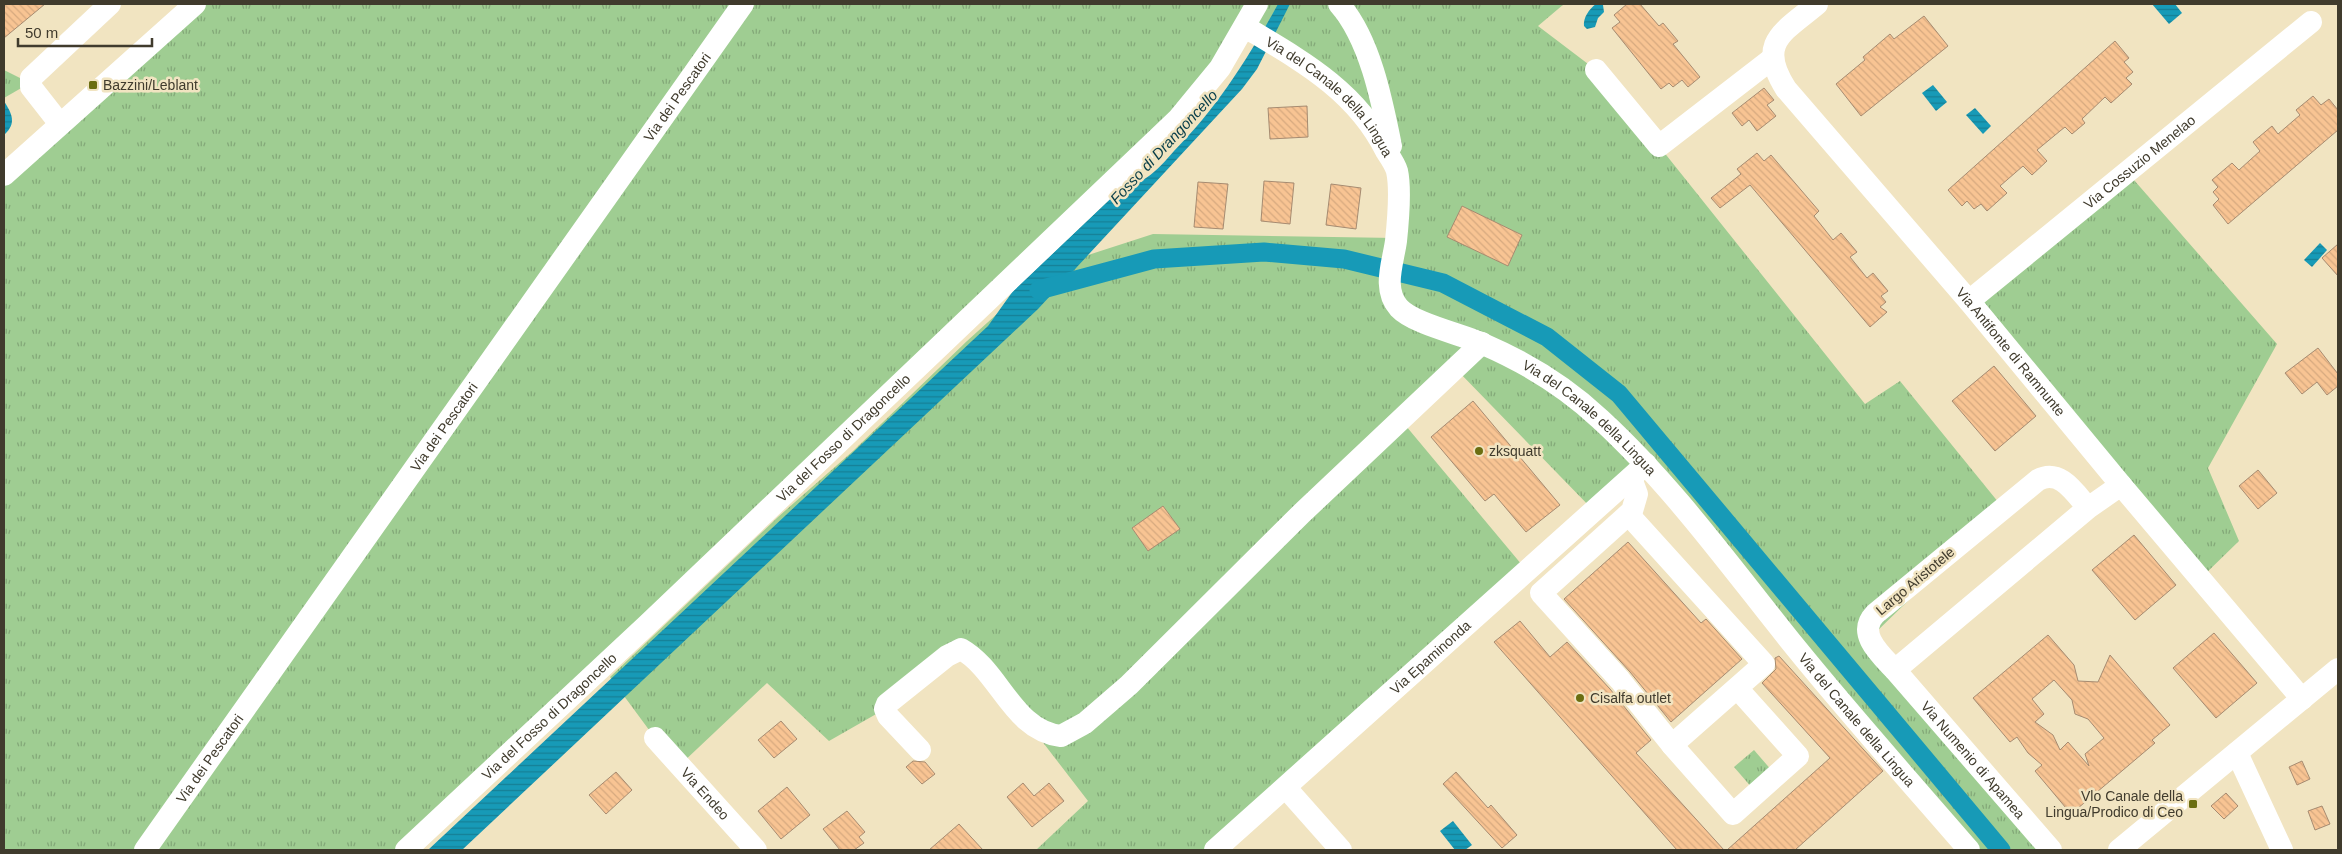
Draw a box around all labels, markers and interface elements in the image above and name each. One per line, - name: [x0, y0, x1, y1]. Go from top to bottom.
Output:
- scale bar: [18, 15, 151, 47]
- text: 50 m: [25, 24, 58, 41]
- street label: Via del Canale della Lingua: [1263, 33, 1396, 160]
- street label: Via dei Pescatori: [640, 50, 714, 145]
- place label: Bazzini/Leblant: [103, 77, 198, 93]
- marker: Bazzini/Leblant: [87, 79, 99, 91]
- water label: Fosso di Drangoncello: [1107, 86, 1221, 207]
- street label: Via Cossuzio Menelao: [2080, 112, 2199, 212]
- street label: Via Antifonte di Ramnunte: [1953, 284, 2069, 419]
- street label: Via del Canale della Lingua: [1520, 357, 1660, 479]
- street label: Via del Fosso di Dragoncello: [773, 370, 914, 505]
- street label: Via dei Pescatori: [407, 380, 481, 474]
- place label: zksquatt: [1489, 443, 1541, 459]
- marker: zksquatt: [1473, 445, 1485, 457]
- street label: Largo Aristotele: [1873, 543, 1958, 618]
- street label: Via Epaminonda: [1387, 617, 1474, 697]
- street label: Via del Fosso di Dragoncello: [479, 649, 620, 783]
- street label: Via del Canale della Lingua: [1795, 650, 1918, 790]
- place label: Cisalfa outlet: [1590, 690, 1671, 706]
- marker: Cisalfa outlet: [1574, 692, 1586, 704]
- street label: Via Numenio di Apamea: [1918, 698, 2028, 822]
- street label: Via dei Pescatori: [173, 711, 246, 806]
- street label: Via Endeo: [678, 764, 733, 823]
- place label: Vlo Canale della Lingua/Prodico di Ceo: [2045, 788, 2183, 820]
- marker: Vlo Canale della Lingua/Prodico di Ceo: [2187, 798, 2199, 810]

